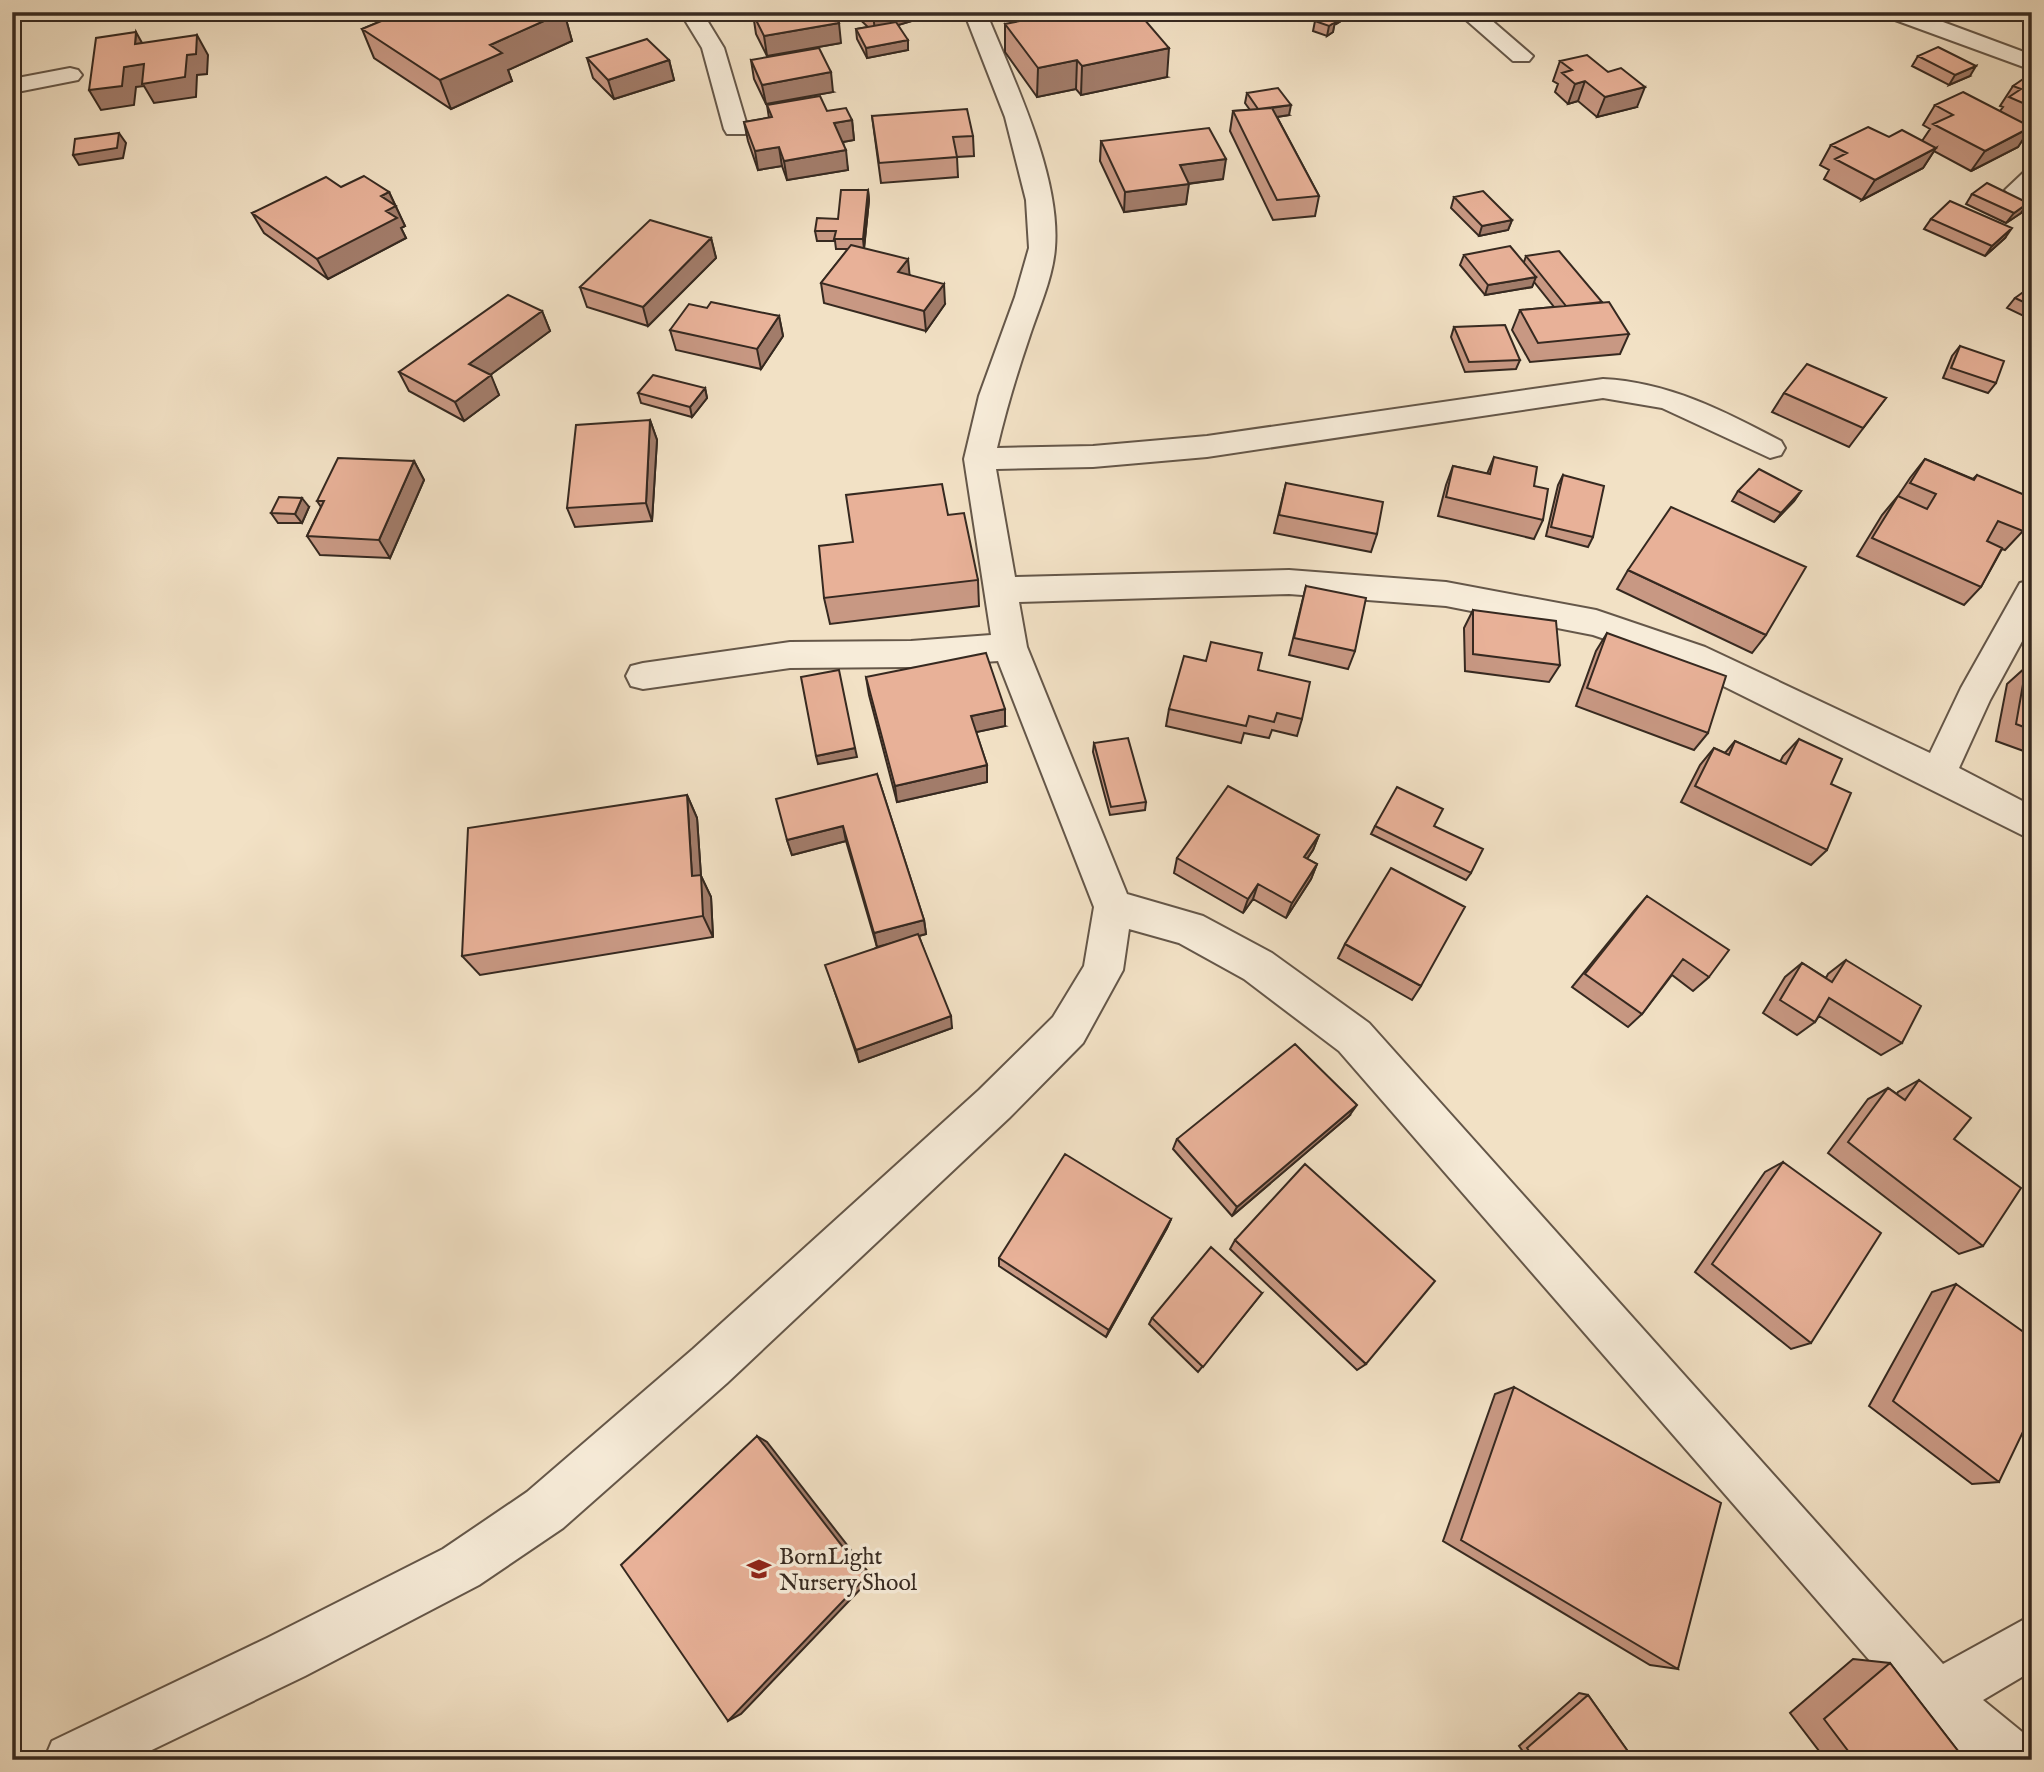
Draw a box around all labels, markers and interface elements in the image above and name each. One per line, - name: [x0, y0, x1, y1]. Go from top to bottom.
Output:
- place label: BornLight Nursery Shool: [779, 1543, 918, 1598]
- school or university icon: BornLight Nursery Shool: [745, 1555, 773, 1583]

